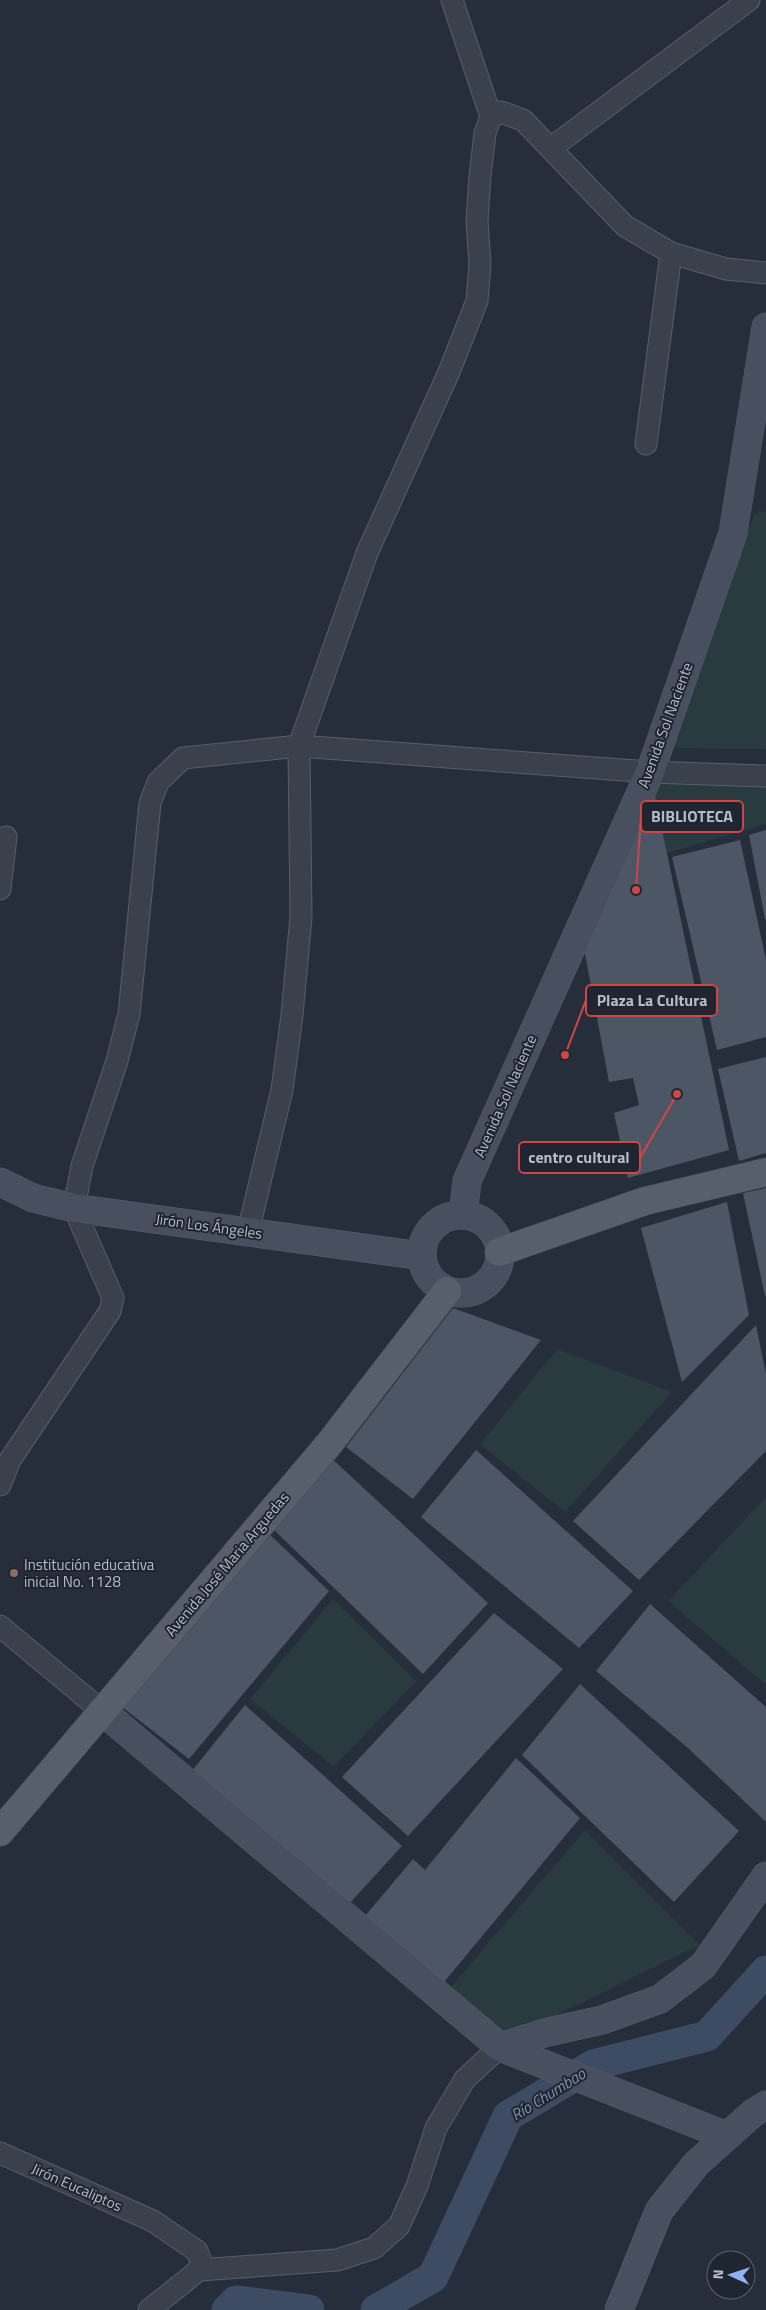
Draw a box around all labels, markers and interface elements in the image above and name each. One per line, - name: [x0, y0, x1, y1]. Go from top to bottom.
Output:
- street label: Avenida Sol Naciente: [632, 659, 698, 791]
- callout: BIBLIOTECA: [641, 801, 743, 832]
- text: BIBLIOTECA: [651, 804, 733, 828]
- callout: Plaza La Cultura: [586, 985, 717, 1016]
- text: Plaza La Cultura: [597, 988, 707, 1012]
- street label: Avenida Sol Naciente: [468, 1031, 542, 1161]
- callout: centro cultural: [519, 1142, 640, 1173]
- text: centro cultural: [528, 1145, 630, 1169]
- street label: Jirón Los Ángeles: [154, 1207, 264, 1245]
- street label: Avenida José Maria Arguedas: [160, 1487, 294, 1641]
- place label: Institución educativa inicial No. 1128: [24, 1553, 155, 1593]
- marker: Institución educativa inicial No. 1128: [8, 1567, 20, 1579]
- water label: Río Chumbao: [506, 2061, 591, 2126]
- street label: Jirón Eucaliptos: [28, 2157, 126, 2217]
- north arrow: [706, 2250, 756, 2300]
- text: N: [707, 2269, 728, 2280]

